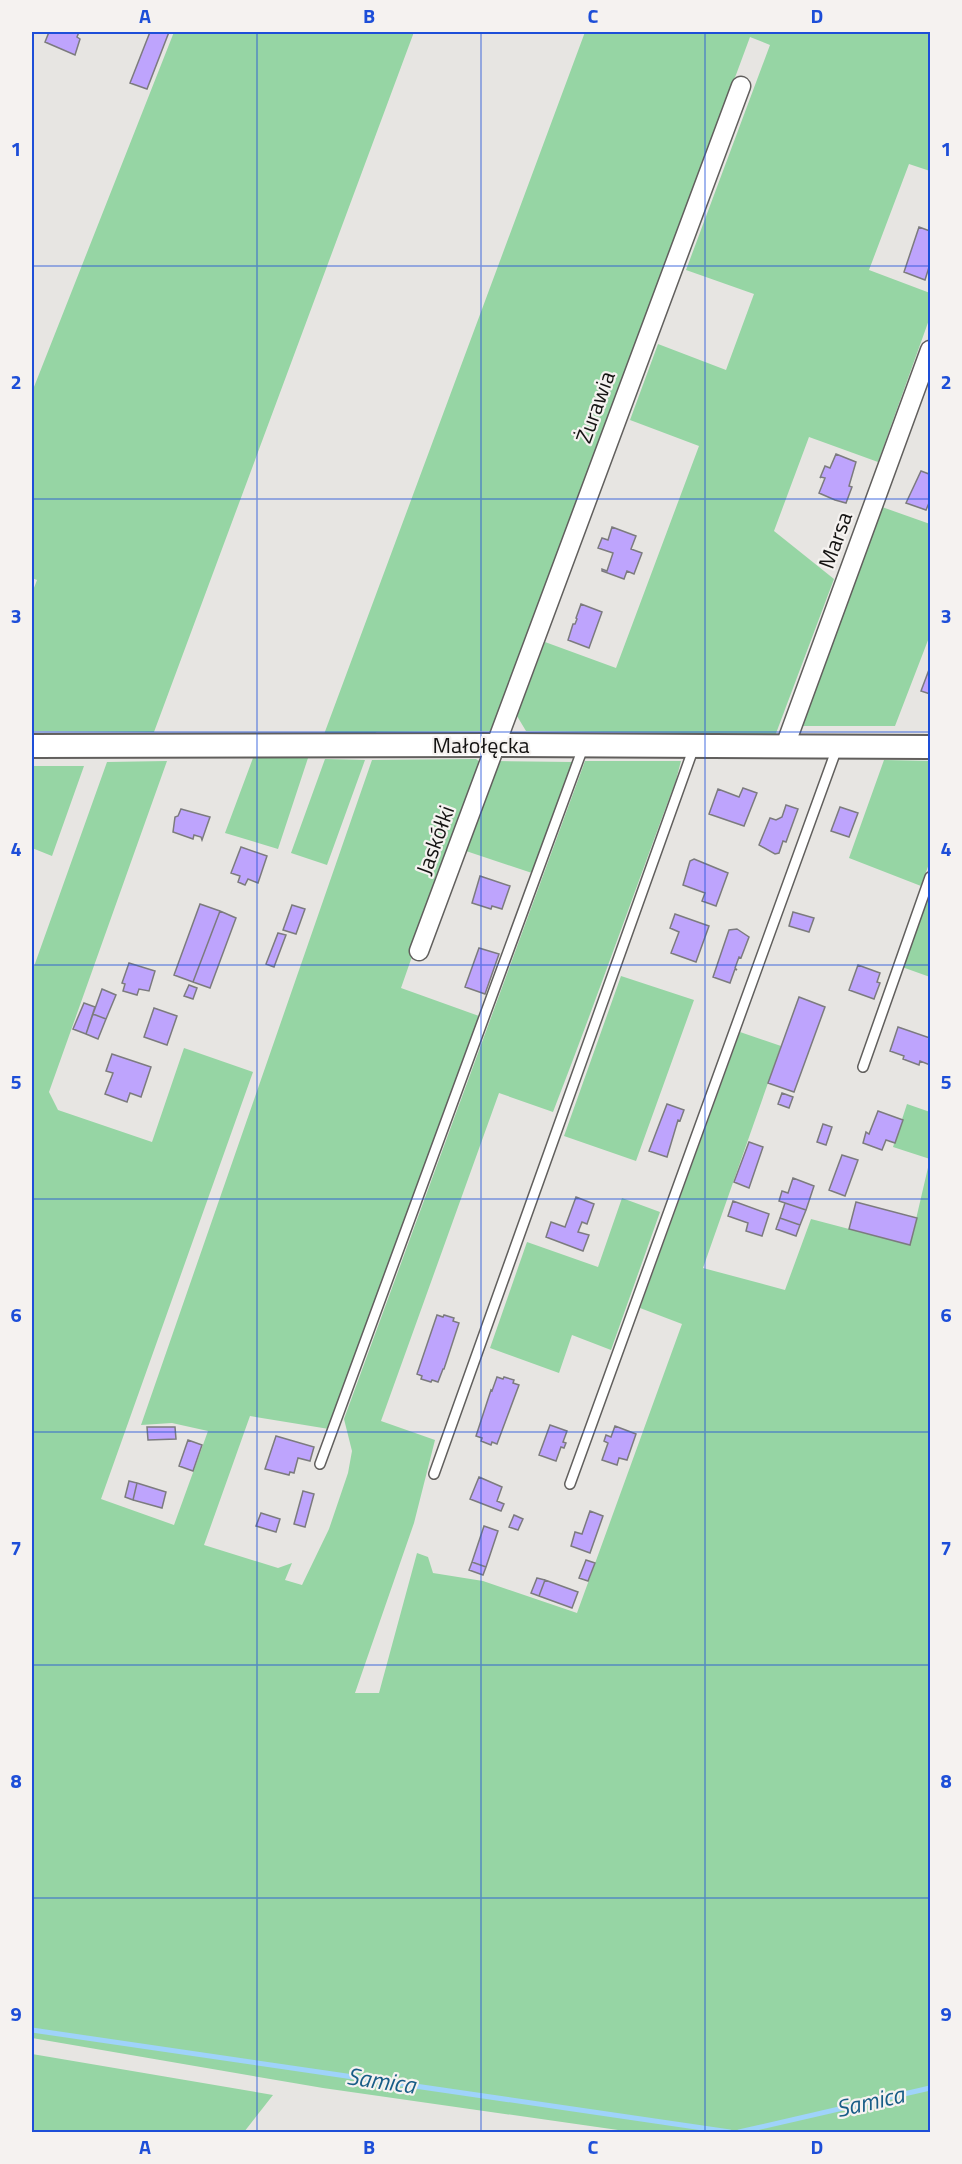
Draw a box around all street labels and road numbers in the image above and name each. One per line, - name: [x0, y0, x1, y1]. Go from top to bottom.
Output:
- street label: Żurawia: [566, 366, 624, 448]
- street label: Marsa: [809, 507, 861, 573]
- street label: Małołęcka: [433, 728, 529, 762]
- street label: Jaskółki: [407, 801, 463, 879]

